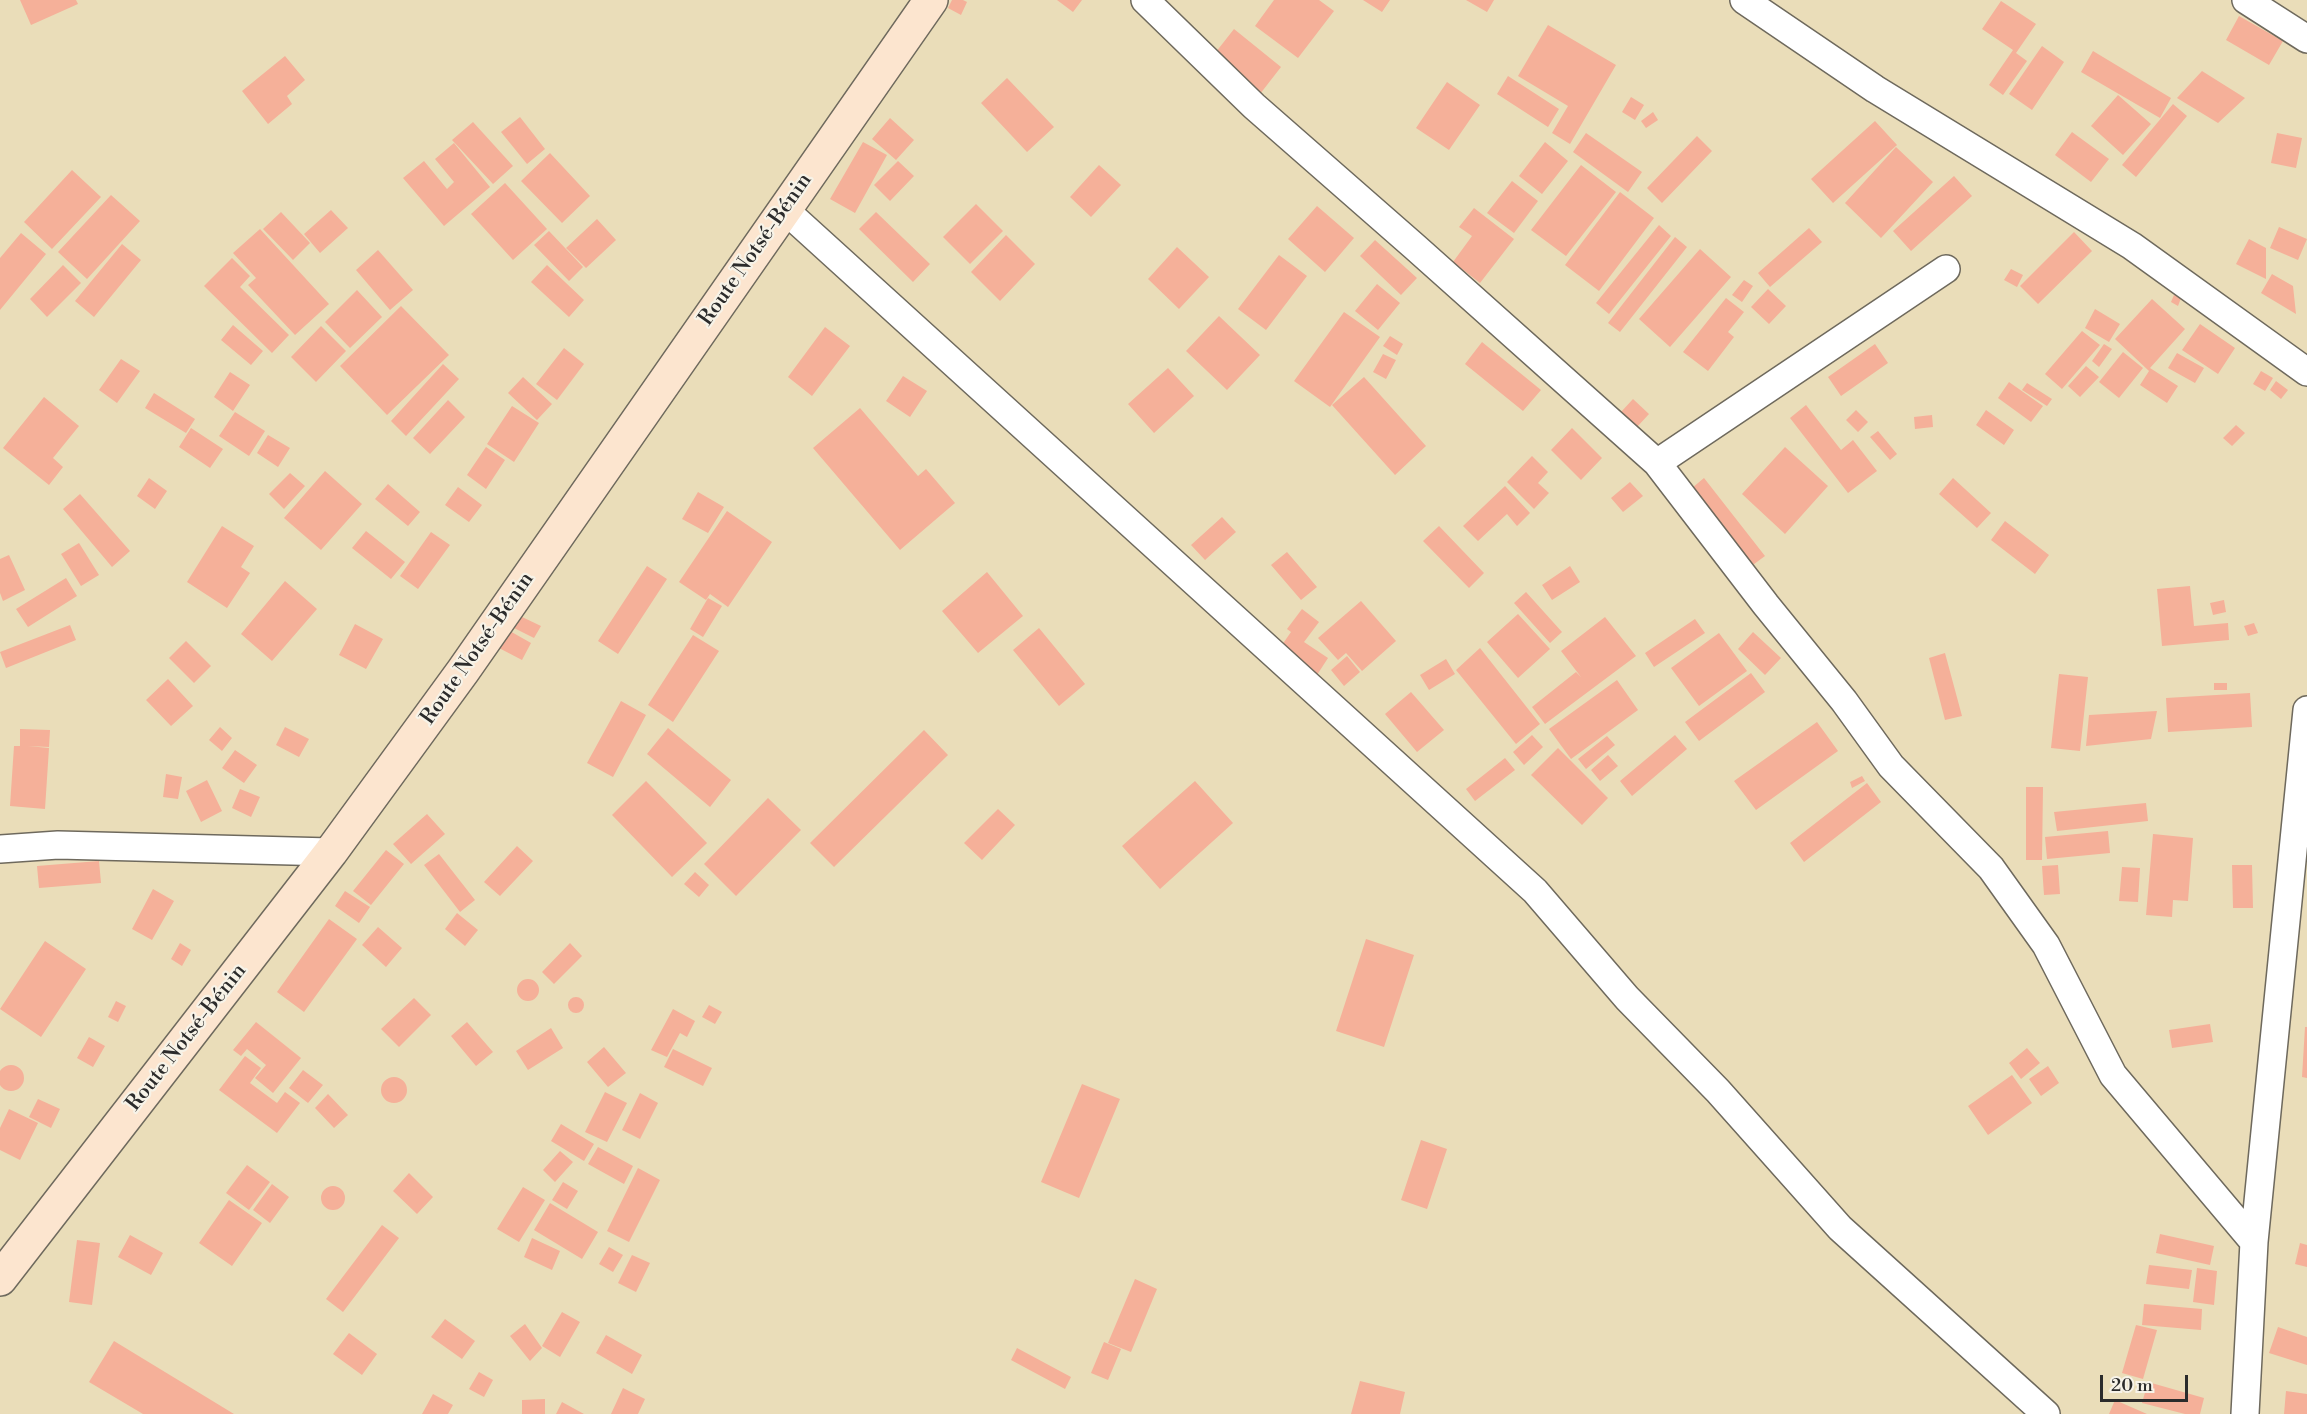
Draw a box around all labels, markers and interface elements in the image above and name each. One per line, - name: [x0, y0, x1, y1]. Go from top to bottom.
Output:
- street label: Route Notsé-Bénin: [694, 169, 818, 331]
- street label: Route Notsé-Bénin: [416, 568, 540, 730]
- street label: Route Notsé-Bénin: [122, 959, 252, 1117]
- scale bar: [2103, 1363, 2192, 1401]
- text: 20 m: [2111, 1374, 2153, 1397]

